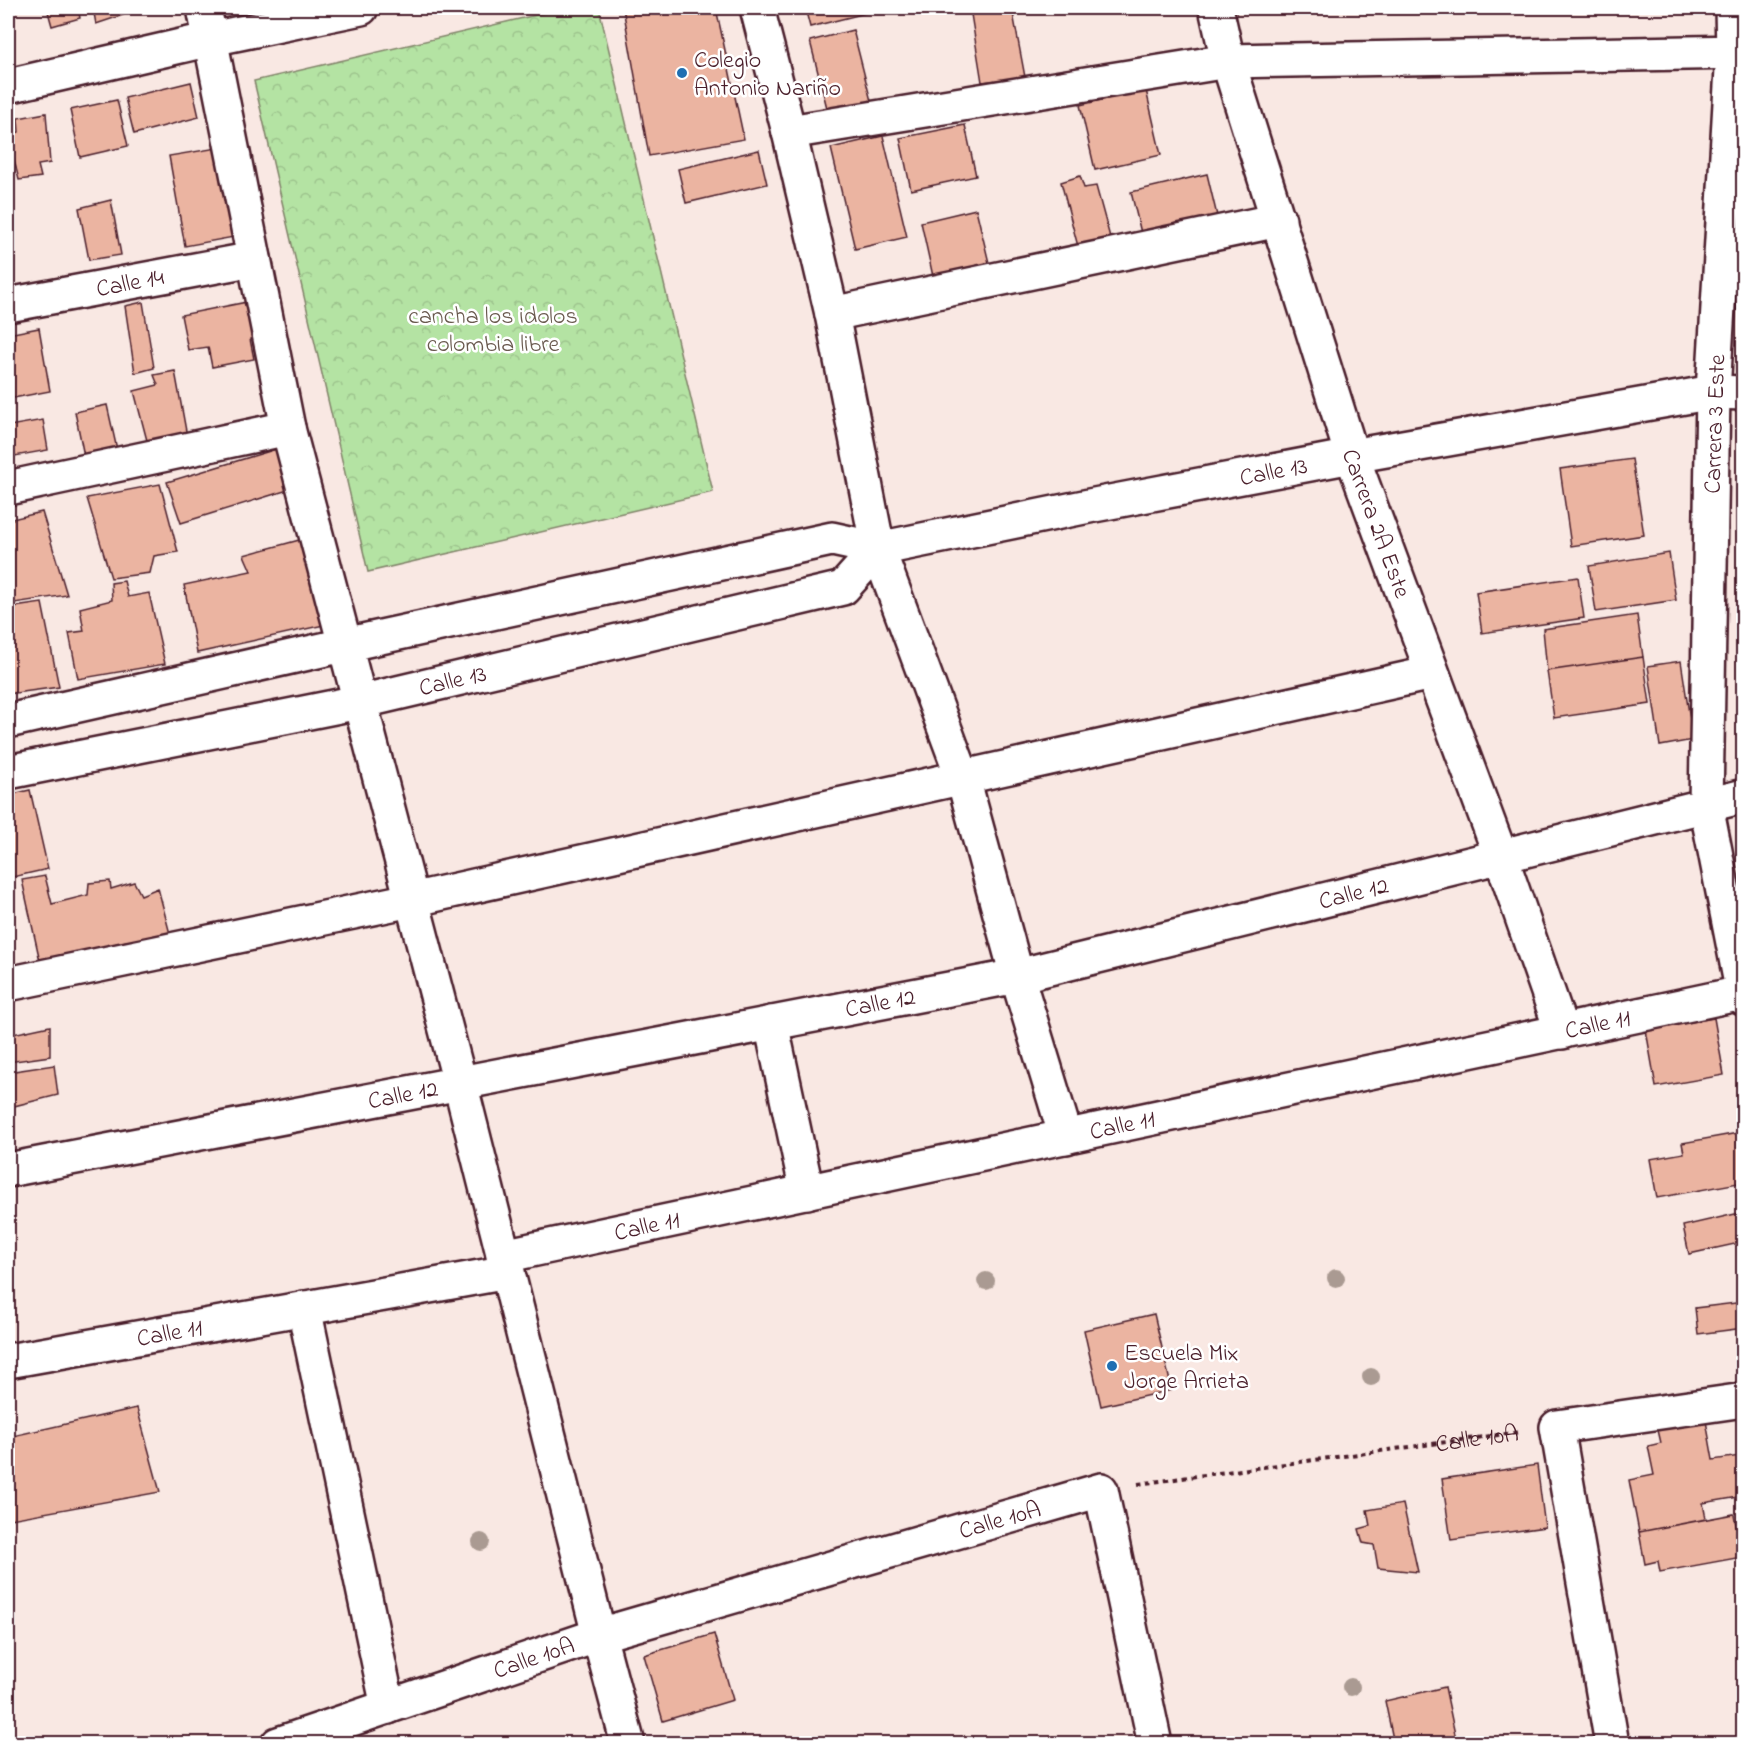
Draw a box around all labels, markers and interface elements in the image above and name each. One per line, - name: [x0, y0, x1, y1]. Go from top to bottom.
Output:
- place label: Colegio Antonio Nariño: [694, 44, 841, 107]
- marker: Colegio Antonio Nariño: [675, 66, 689, 80]
- street label: Calle 14: [93, 261, 167, 308]
- park label: cancha los idolos colombia libre: [408, 300, 578, 363]
- street label: Carrera 3 Este: [1697, 353, 1736, 494]
- street label: Carrera 2A Este: [1331, 445, 1418, 604]
- street label: Calle 13: [1237, 450, 1311, 497]
- street label: Calle 13: [416, 658, 490, 707]
- street label: Calle 12: [1315, 870, 1392, 921]
- street label: Calle 12: [843, 981, 919, 1029]
- street label: Calle 11: [1562, 1002, 1635, 1050]
- street label: Calle 12: [365, 1073, 441, 1120]
- street label: Calle 11: [1087, 1103, 1159, 1151]
- street label: Calle 11: [611, 1204, 684, 1252]
- street label: Calle 11: [134, 1312, 206, 1358]
- place label: Escuela Mix Jorge Arrieta: [1124, 1337, 1249, 1400]
- marker: Escuela Mix Jorge Arrieta: [1105, 1359, 1119, 1373]
- street label: Calle 10A: [1433, 1417, 1521, 1463]
- street label: Calle 10A: [955, 1493, 1045, 1550]
- street label: Calle 10A: [489, 1630, 580, 1690]

